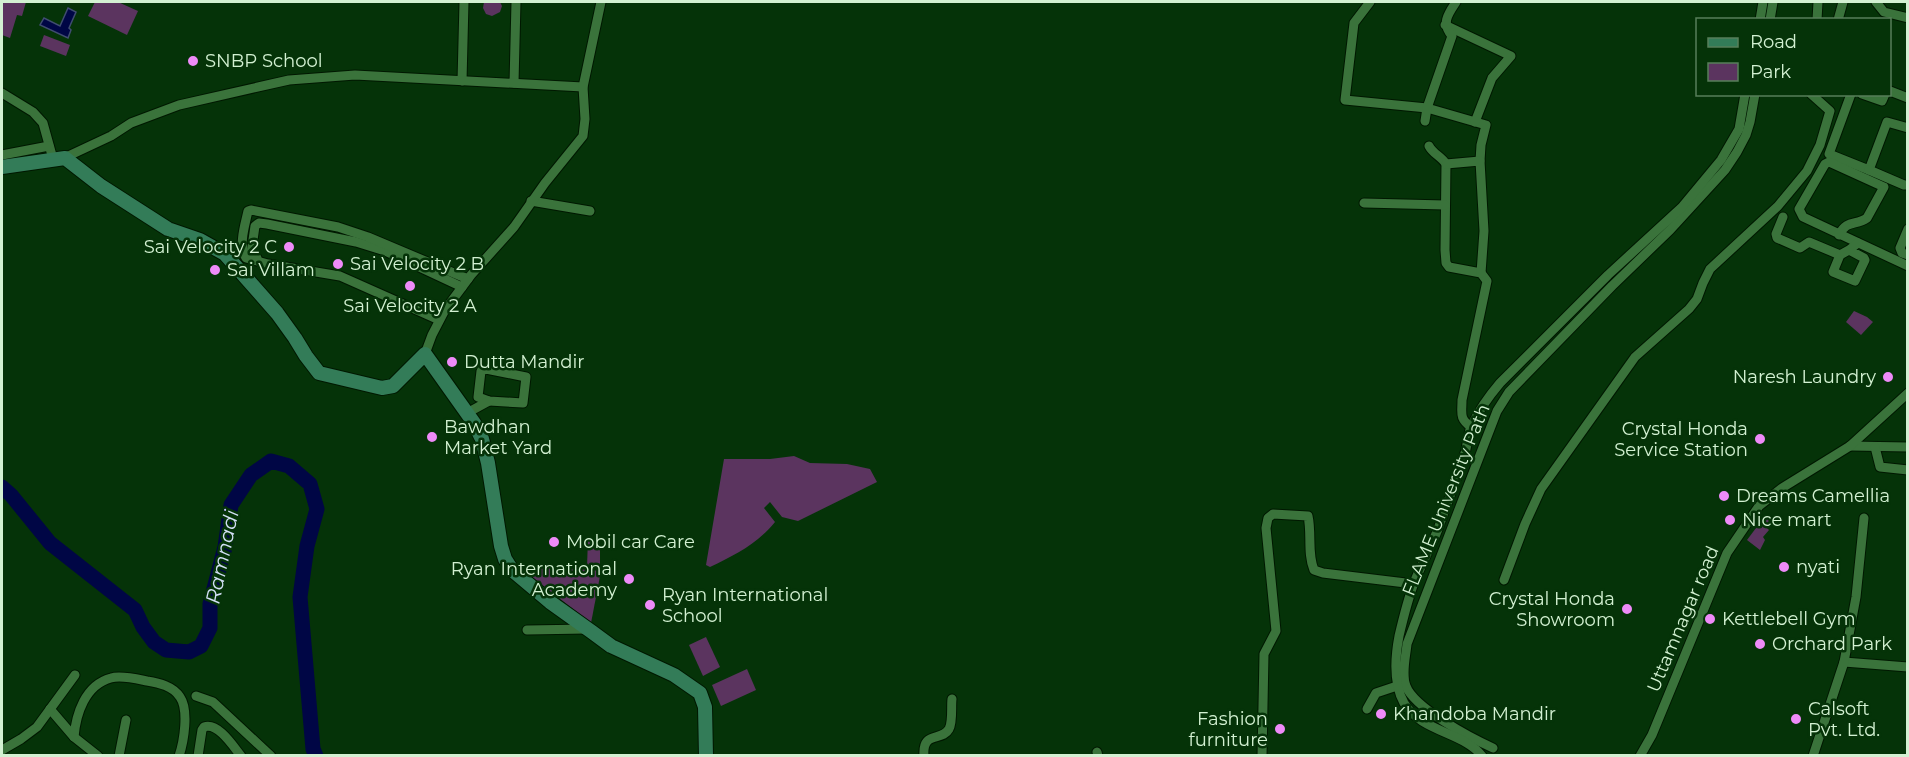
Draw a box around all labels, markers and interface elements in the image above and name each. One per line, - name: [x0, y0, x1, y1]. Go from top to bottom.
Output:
- legend: [1696, 18, 1891, 96]
- text: Road: [1750, 31, 1797, 53]
- place label: SNBP School: [205, 50, 323, 72]
- marker: SNBP School: [186, 54, 200, 68]
- text: Park: [1750, 61, 1791, 83]
- place label: Sai Velocity 2 C: [144, 236, 277, 258]
- marker: Sai Velocity 2 C: [282, 240, 296, 254]
- place label: Sai Velocity 2 B: [350, 253, 484, 275]
- marker: Sai Velocity 2 B: [331, 257, 345, 271]
- place label: Sai Villam: [227, 259, 315, 281]
- marker: Sai Villam: [208, 263, 222, 277]
- marker: Sai Velocity 2 A: [403, 279, 417, 293]
- place label: Sai Velocity 2 A: [343, 295, 477, 317]
- place label: Dutta Mandir: [464, 351, 585, 373]
- marker: Dutta Mandir: [445, 355, 459, 369]
- place label: Naresh Laundry: [1733, 366, 1876, 388]
- marker: Naresh Laundry: [1881, 370, 1895, 384]
- street label: FLAME University Path: [1397, 401, 1495, 599]
- place label: Bawdhan Market Yard: [444, 416, 552, 459]
- place label: Crystal Honda Service Station: [1614, 418, 1748, 461]
- marker: Bawdhan Market Yard: [425, 430, 439, 444]
- marker: Crystal Honda Service Station: [1753, 432, 1767, 446]
- place label: Dreams Camellia: [1736, 485, 1890, 507]
- marker: Dreams Camellia: [1717, 489, 1731, 503]
- water label: Ramnadi: [200, 507, 244, 606]
- place label: Nice mart: [1742, 509, 1832, 531]
- marker: Nice mart: [1723, 513, 1737, 527]
- place label: Mobil car Care: [566, 531, 695, 553]
- marker: Mobil car Care: [547, 535, 561, 549]
- street label: Uttamnagar road: [1642, 543, 1724, 695]
- place label: nyati: [1796, 556, 1840, 578]
- place label: Ryan International Academy: [451, 558, 617, 601]
- marker: nyati: [1777, 560, 1791, 574]
- marker: Ryan International Academy: [622, 572, 636, 586]
- place label: Ryan International School: [662, 584, 828, 627]
- place label: Crystal Honda Showroom: [1489, 588, 1615, 631]
- marker: Ryan International School: [643, 598, 657, 612]
- marker: Crystal Honda Showroom: [1620, 602, 1634, 616]
- place label: Kettlebell Gym: [1722, 608, 1856, 630]
- marker: Kettlebell Gym: [1703, 612, 1717, 626]
- place label: Orchard Park: [1772, 633, 1892, 655]
- marker: Orchard Park: [1753, 637, 1767, 651]
- place label: Calsoft Pvt. Ltd.: [1808, 698, 1880, 741]
- place label: Khandoba Mandir: [1393, 703, 1556, 725]
- marker: Khandoba Mandir: [1374, 707, 1388, 721]
- place label: Fashion furniture: [1189, 708, 1268, 751]
- marker: Calsoft Pvt. Ltd.: [1789, 712, 1803, 726]
- marker: Fashion furniture: [1273, 722, 1287, 736]

